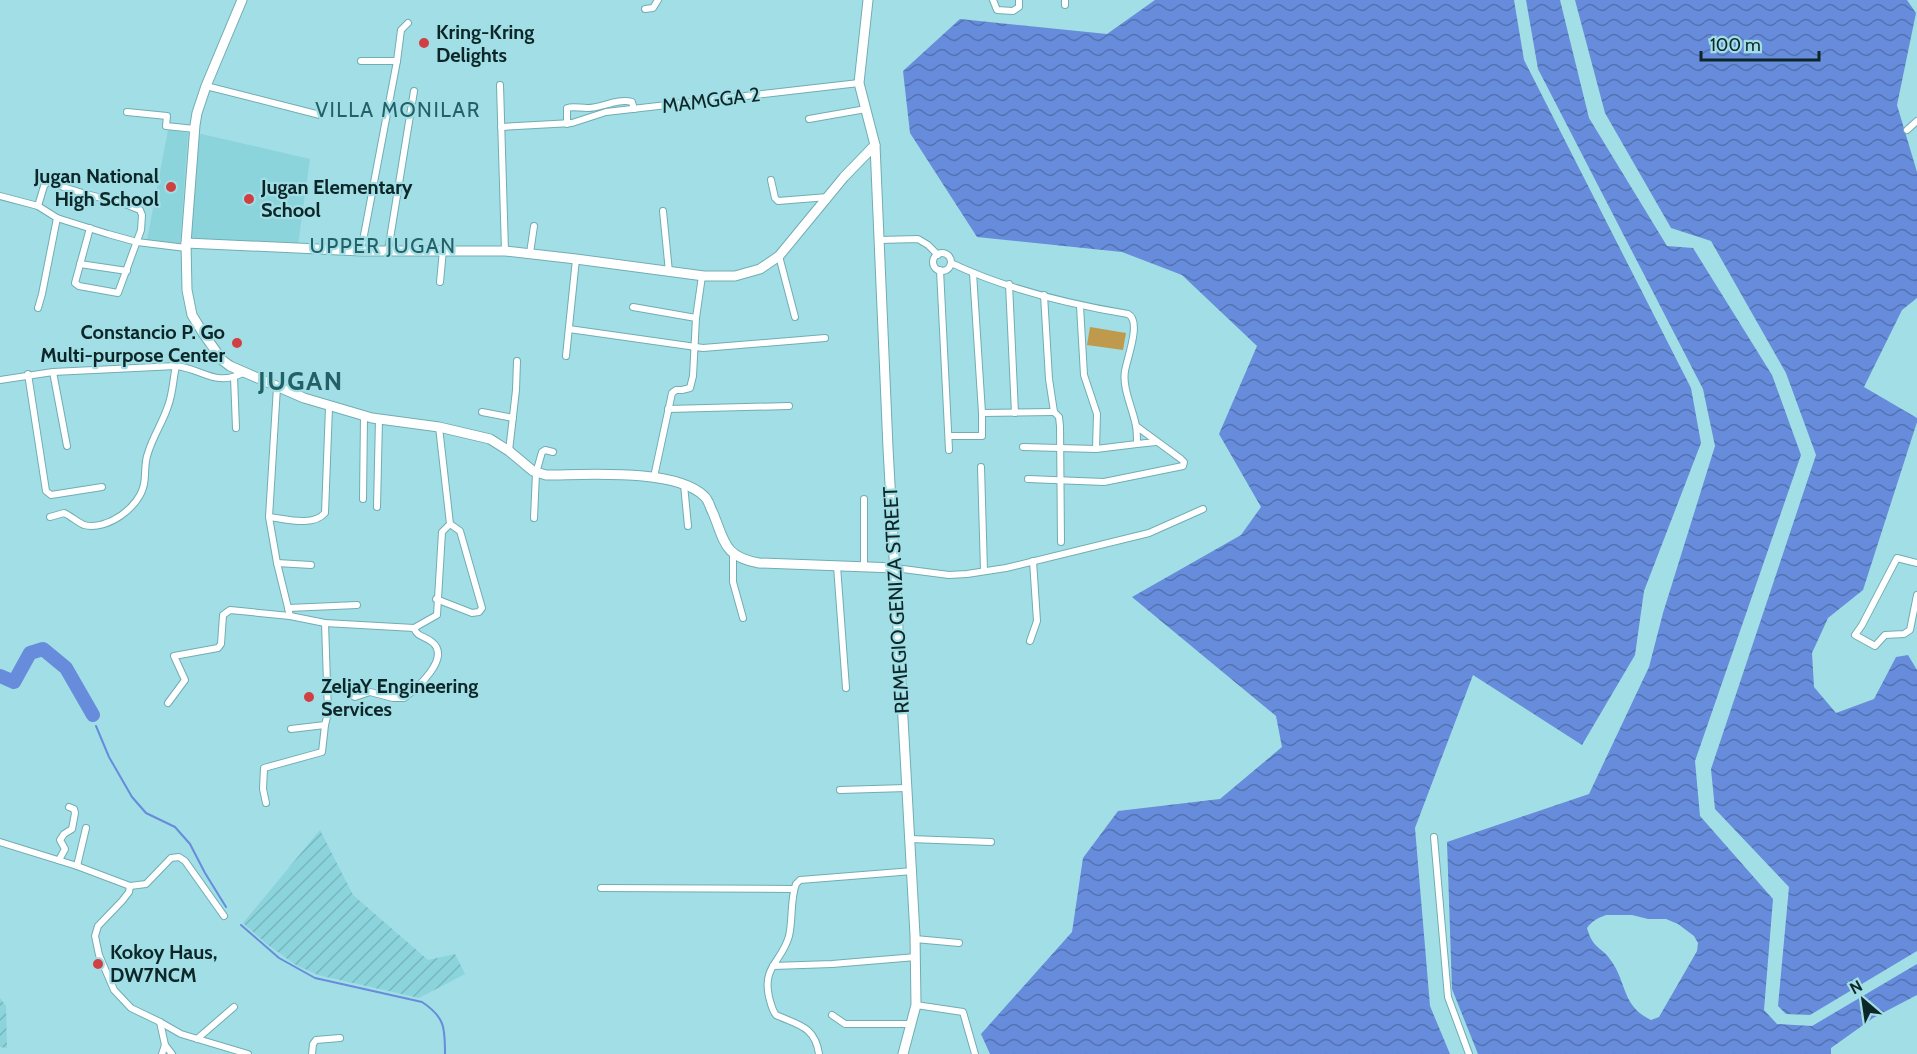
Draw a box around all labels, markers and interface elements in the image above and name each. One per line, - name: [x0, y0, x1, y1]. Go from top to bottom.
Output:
- place label: Kring-Kring Delights: [436, 20, 534, 67]
- scale bar: [1701, 24, 1820, 62]
- text: 100 m: [1710, 34, 1761, 56]
- marker: Kring-Kring Delights: [417, 36, 431, 50]
- street label: MAMGGA 2: [660, 82, 762, 118]
- district label: VILLA MONILAR: [315, 97, 481, 122]
- place label: Jugan National High School: [33, 164, 159, 211]
- place label: Jugan Elementary School: [260, 175, 413, 222]
- marker: Jugan National High School: [164, 180, 178, 194]
- marker: Jugan Elementary School: [242, 192, 256, 206]
- district label: UPPER JUGAN: [309, 233, 457, 258]
- place label: Constancio P. Go Multi-purpose Center: [40, 320, 225, 367]
- marker: Constancio P. Go Multi-purpose Center: [230, 336, 244, 350]
- district label: JUGAN: [257, 365, 344, 397]
- street label: REMEGIO GENIZA STREET: [878, 486, 914, 714]
- place label: ZeljaY Engineering Services: [321, 674, 478, 721]
- marker: ZeljaY Engineering Services: [302, 690, 316, 704]
- place label: Kokoy Haus, DW7NCM: [110, 940, 217, 987]
- marker: Kokoy Haus, DW7NCM: [91, 957, 105, 971]
- north arrow: [1833, 970, 1893, 1030]
- text: N: [1846, 976, 1866, 998]

